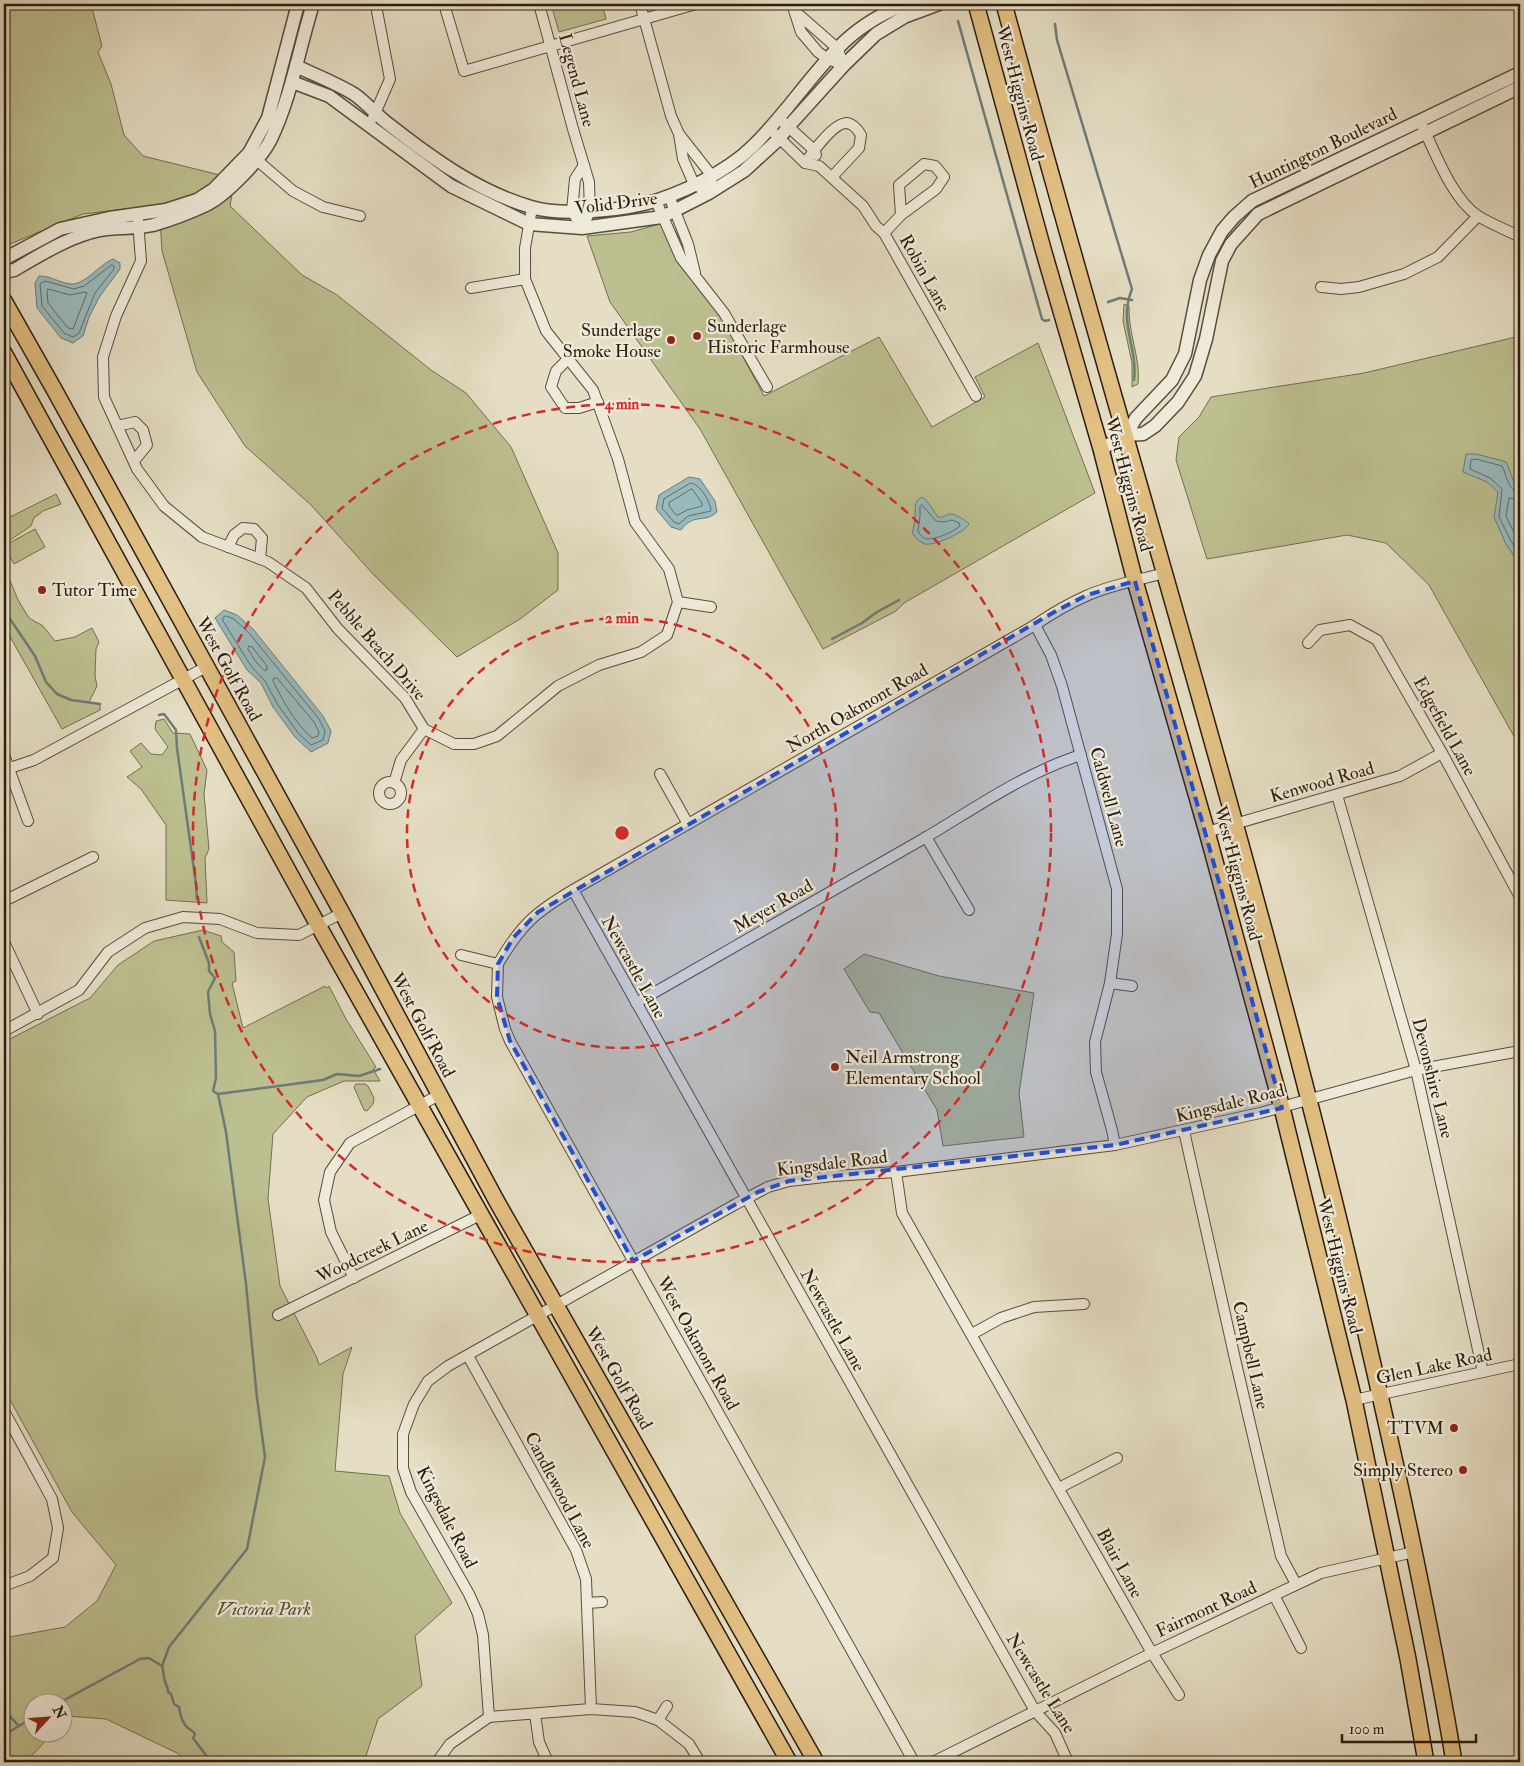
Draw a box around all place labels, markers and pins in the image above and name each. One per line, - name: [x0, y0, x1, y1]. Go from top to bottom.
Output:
- place label: Sunderlage Historic Farmhouse: [707, 315, 850, 359]
- place label: Sunderlage Smoke House: [563, 319, 661, 363]
- marker: Sunderlage Historic Farmhouse: [691, 330, 703, 342]
- marker: Sunderlage Smoke House: [665, 334, 677, 346]
- place label: Tutor Time: [52, 579, 138, 602]
- marker: Tutor Time: [36, 584, 48, 596]
- centre of rings: [613, 824, 631, 842]
- place label: Neil Armstrong Elementary School: [845, 1046, 981, 1090]
- marker: Neil Armstrong Elementary School: [829, 1061, 841, 1073]
- place label: TTVM: [1387, 1417, 1444, 1440]
- marker: TTVM: [1448, 1422, 1460, 1434]
- place label: Simply Stereo: [1353, 1459, 1453, 1482]
- marker: Simply Stereo: [1457, 1464, 1469, 1476]

